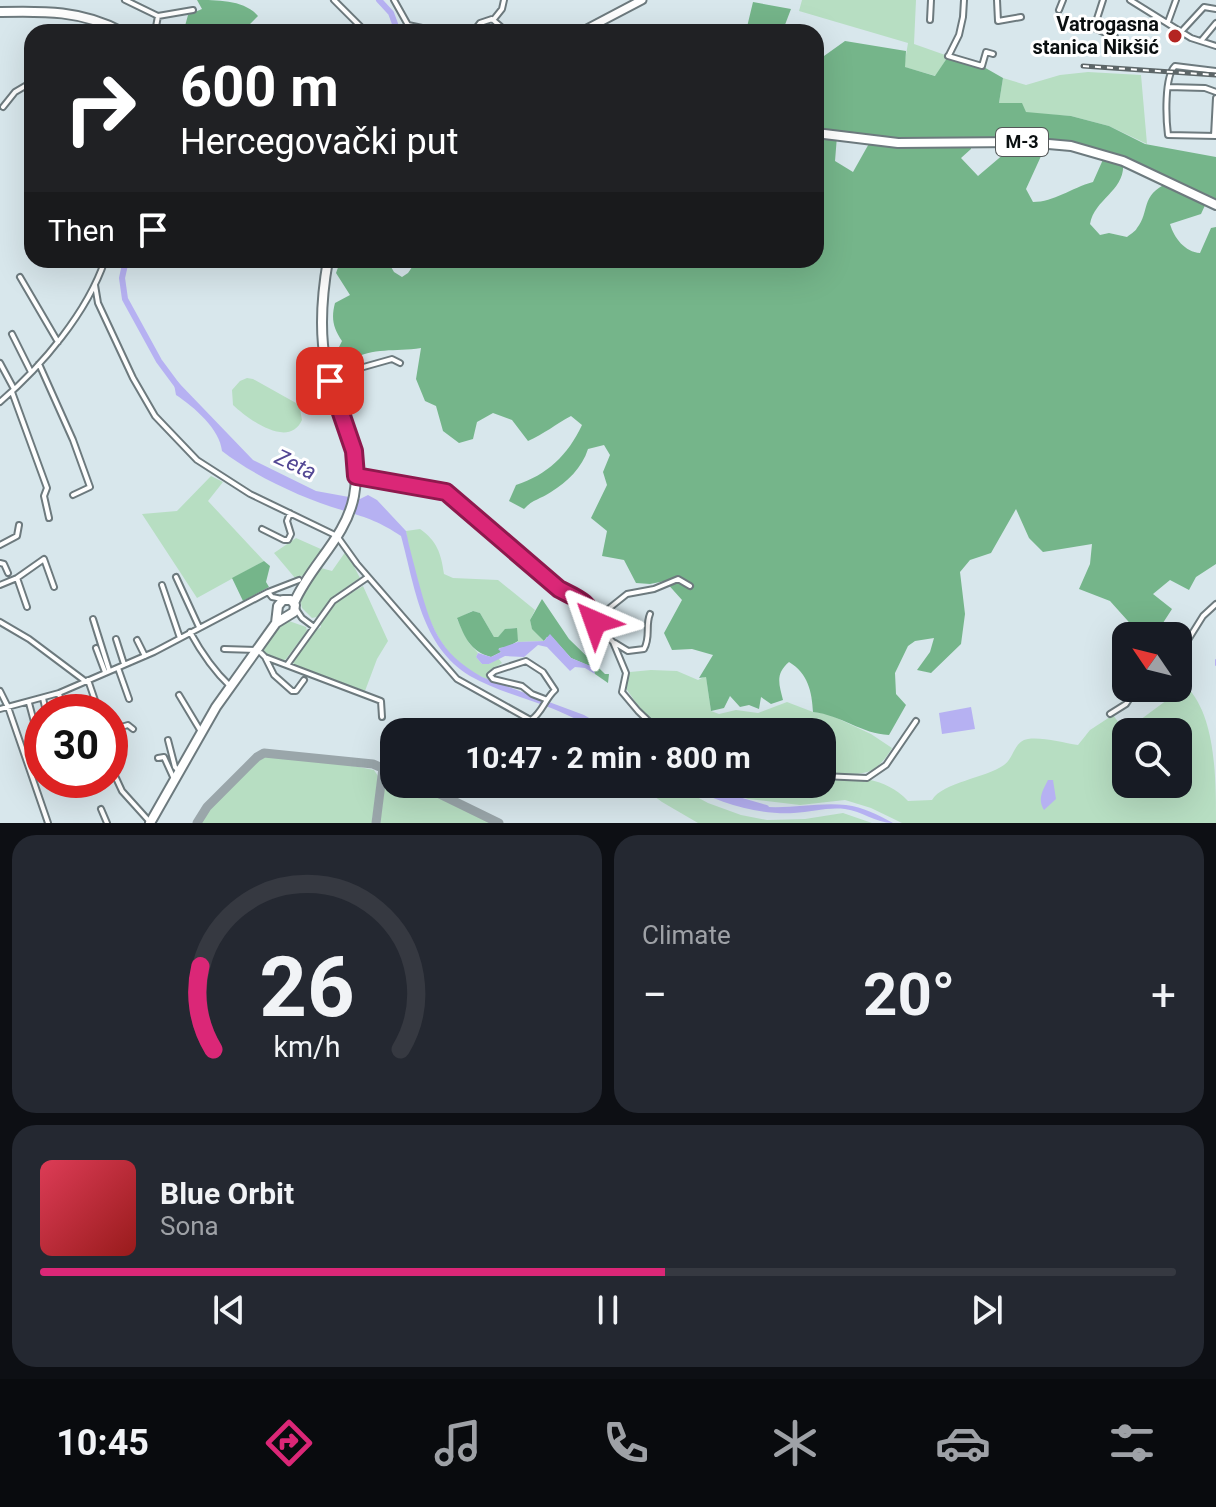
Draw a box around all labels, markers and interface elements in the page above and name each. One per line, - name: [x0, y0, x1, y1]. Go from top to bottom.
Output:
- place label: Vatrogasna stanica Nikšić: [1033, 12, 1159, 59]
- marker: Vatrogasna stanica Nikšić: [1166, 27, 1184, 45]
- text: 600 m: [180, 54, 339, 120]
- icon: right: [48, 56, 152, 160]
- text: Hercegovački put: [180, 121, 458, 163]
- road number: M-3: [996, 128, 1048, 156]
- icon: arrive: [131, 208, 175, 252]
- text: Then: [48, 213, 115, 248]
- pin: [296, 347, 364, 415]
- icon: arrive: [308, 359, 352, 403]
- water label: Zeta: [270, 444, 320, 485]
- position arrow: [553, 580, 637, 664]
- north arrow: [1112, 622, 1192, 702]
- map controls: [1112, 622, 1192, 798]
- speed limit sign: 30: [24, 694, 128, 798]
- button: search: [1112, 718, 1192, 798]
- text: 10:47 · 2 min · 800 m: [465, 740, 751, 775]
- text: Climate: [642, 920, 731, 950]
- text: 26: [259, 939, 355, 1036]
- text: 20°: [863, 959, 955, 1030]
- text: −: [642, 969, 667, 1021]
- text: +: [1151, 969, 1176, 1021]
- text: km/h: [273, 1030, 341, 1064]
- text: Blue Orbit: [160, 1176, 294, 1211]
- text: Sona: [160, 1211, 219, 1241]
- icon: previous: [207, 1288, 251, 1332]
- icon: pause: [586, 1288, 630, 1332]
- icon: next: [965, 1288, 1009, 1332]
- icon: directions: [261, 1415, 317, 1471]
- icon: music: [430, 1415, 486, 1471]
- icon: phone: [598, 1415, 654, 1471]
- icon: climate: [767, 1415, 823, 1471]
- icon: car: [935, 1415, 991, 1471]
- icon: filters: [1104, 1415, 1160, 1471]
- text: 10:45: [56, 1422, 149, 1464]

